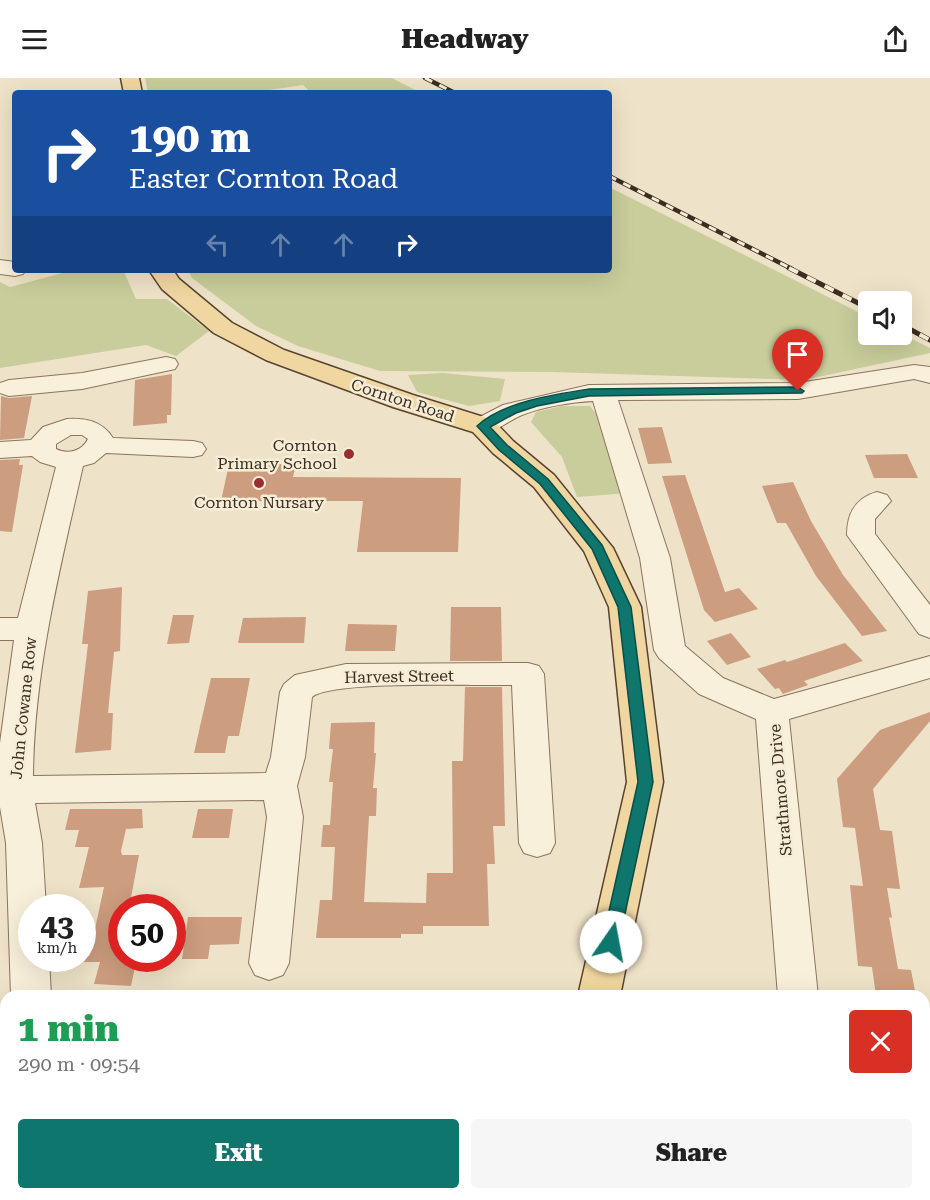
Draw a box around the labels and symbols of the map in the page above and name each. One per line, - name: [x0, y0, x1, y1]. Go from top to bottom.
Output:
- pin: [772, 329, 823, 391]
- street label: Cornton Road: [349, 375, 457, 426]
- place label: Cornton Primary School: [217, 436, 337, 473]
- marker: Cornton Primary School: [342, 447, 356, 461]
- marker: Cornton Nursary: [252, 476, 266, 490]
- place label: Cornton Nursary: [194, 493, 325, 512]
- street label: John Cowane Row: [7, 635, 40, 780]
- street label: Harvest Street: [344, 666, 454, 687]
- street label: Strathmore Drive: [765, 723, 796, 857]
- speed limit sign: 50: [108, 894, 186, 972]
- position arrow: [579, 910, 643, 974]

